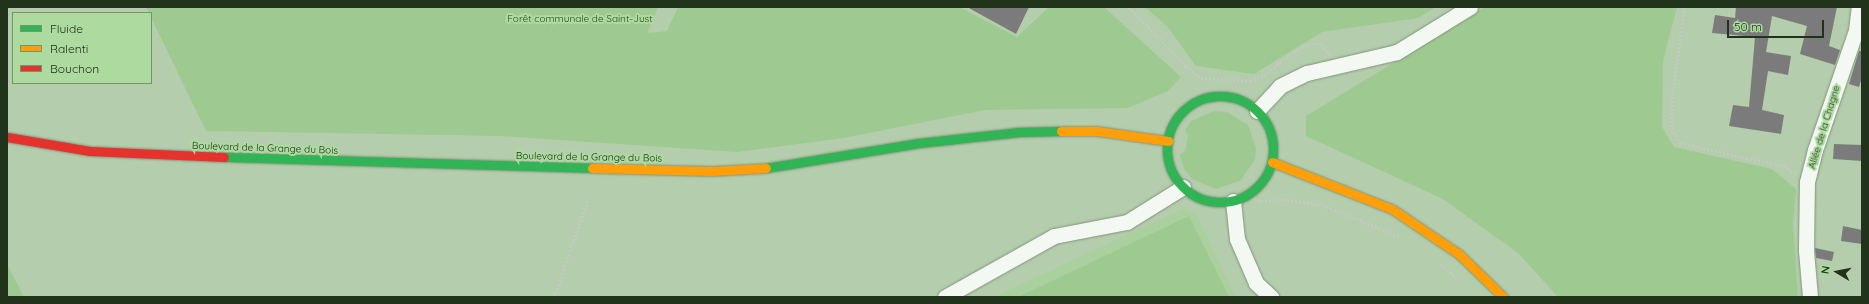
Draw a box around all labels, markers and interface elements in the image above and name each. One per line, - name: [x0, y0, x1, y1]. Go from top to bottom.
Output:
- legend: [12, 12, 152, 84]
- scale bar: [1729, 12, 1826, 38]
- park label: Forêt communale de Saint-Just: [507, 13, 653, 25]
- text: 50 m: [1734, 19, 1762, 34]
- text: Fluide: [50, 21, 83, 36]
- text: Ralenti: [50, 41, 88, 56]
- text: Bouchon: [50, 61, 99, 76]
- street label: Allée de la Chagne: [1806, 84, 1842, 170]
- street label: Boulevard de la Grange du Bois: [192, 139, 338, 157]
- street label: Boulevard de la Grange du Bois: [516, 150, 662, 164]
- north arrow: [1817, 252, 1857, 292]
- text: N: [1818, 265, 1833, 275]

